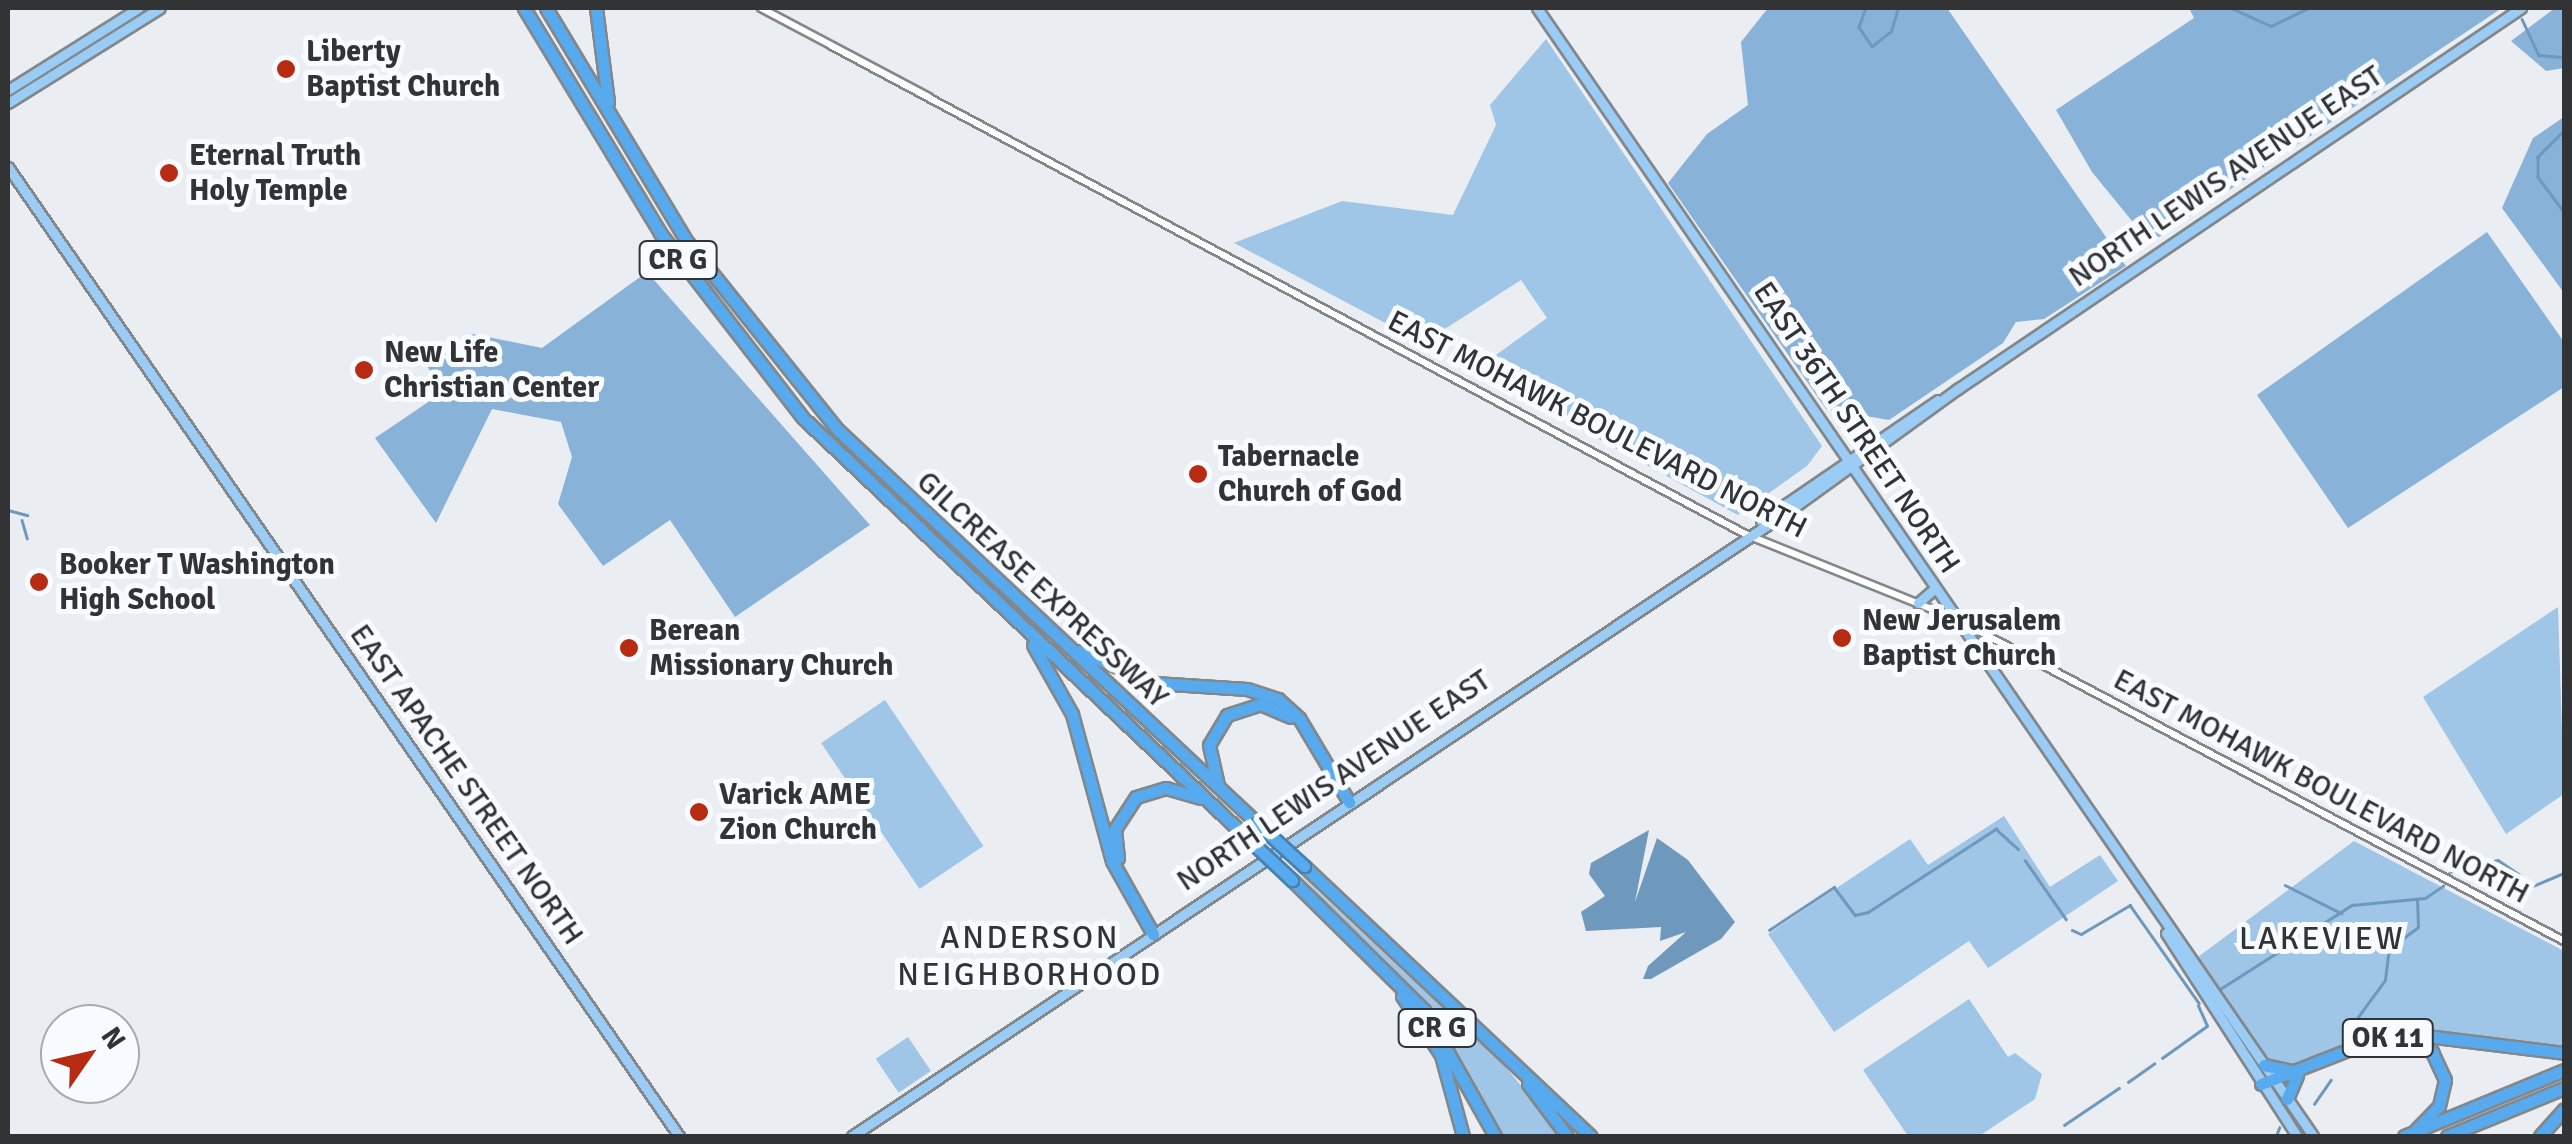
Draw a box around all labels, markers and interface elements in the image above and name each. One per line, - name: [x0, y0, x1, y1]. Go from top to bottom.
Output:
- place label: Liberty Baptist Church: [306, 34, 500, 104]
- marker: Liberty Baptist Church: [275, 58, 297, 80]
- street label: NORTH LEWIS AVENUE EAST: [2062, 59, 2390, 295]
- place label: Eternal Truth Holy Temple: [189, 138, 361, 208]
- marker: Eternal Truth Holy Temple: [158, 162, 180, 184]
- road number: CR G: [638, 237, 718, 283]
- street label: EAST 36TH STREET NORTH: [1745, 276, 1967, 580]
- street label: EAST MOHAWK BOULEVARD NORTH: [1382, 303, 1812, 547]
- place label: New Life Christian Center: [384, 335, 599, 406]
- marker: New Life Christian Center: [353, 359, 375, 381]
- place label: Tabernacle Church of God: [1218, 439, 1402, 510]
- marker: Tabernacle Church of God: [1187, 463, 1209, 485]
- street label: GILCREASE EXPRESSWAY: [909, 464, 1175, 716]
- place label: Booker T Washington High School: [59, 547, 335, 618]
- marker: Booker T Washington High School: [28, 571, 50, 593]
- place label: New Jerusalem Baptist Church: [1862, 603, 2061, 674]
- place label: Berean Missionary Church: [649, 613, 894, 684]
- street label: EAST APACHE STREET NORTH: [342, 618, 590, 952]
- marker: New Jerusalem Baptist Church: [1831, 627, 1853, 649]
- marker: Berean Missionary Church: [618, 637, 640, 659]
- street label: EAST MOHAWK BOULEVARD NORTH: [2107, 662, 2535, 912]
- street label: NORTH LEWIS AVENUE EAST: [1170, 663, 1498, 899]
- place label: Varick AME Zion Church: [719, 777, 877, 848]
- marker: Varick AME Zion Church: [688, 801, 710, 823]
- district label: ANDERSON NEIGHBORHOOD: [897, 920, 1163, 995]
- district label: LAKEVIEW: [2239, 920, 2405, 958]
- north arrow: [40, 1004, 140, 1104]
- road number: CR G: [1397, 1005, 1477, 1051]
- road number: OK 11: [2340, 1015, 2436, 1061]
- text: N: [94, 1021, 133, 1056]

